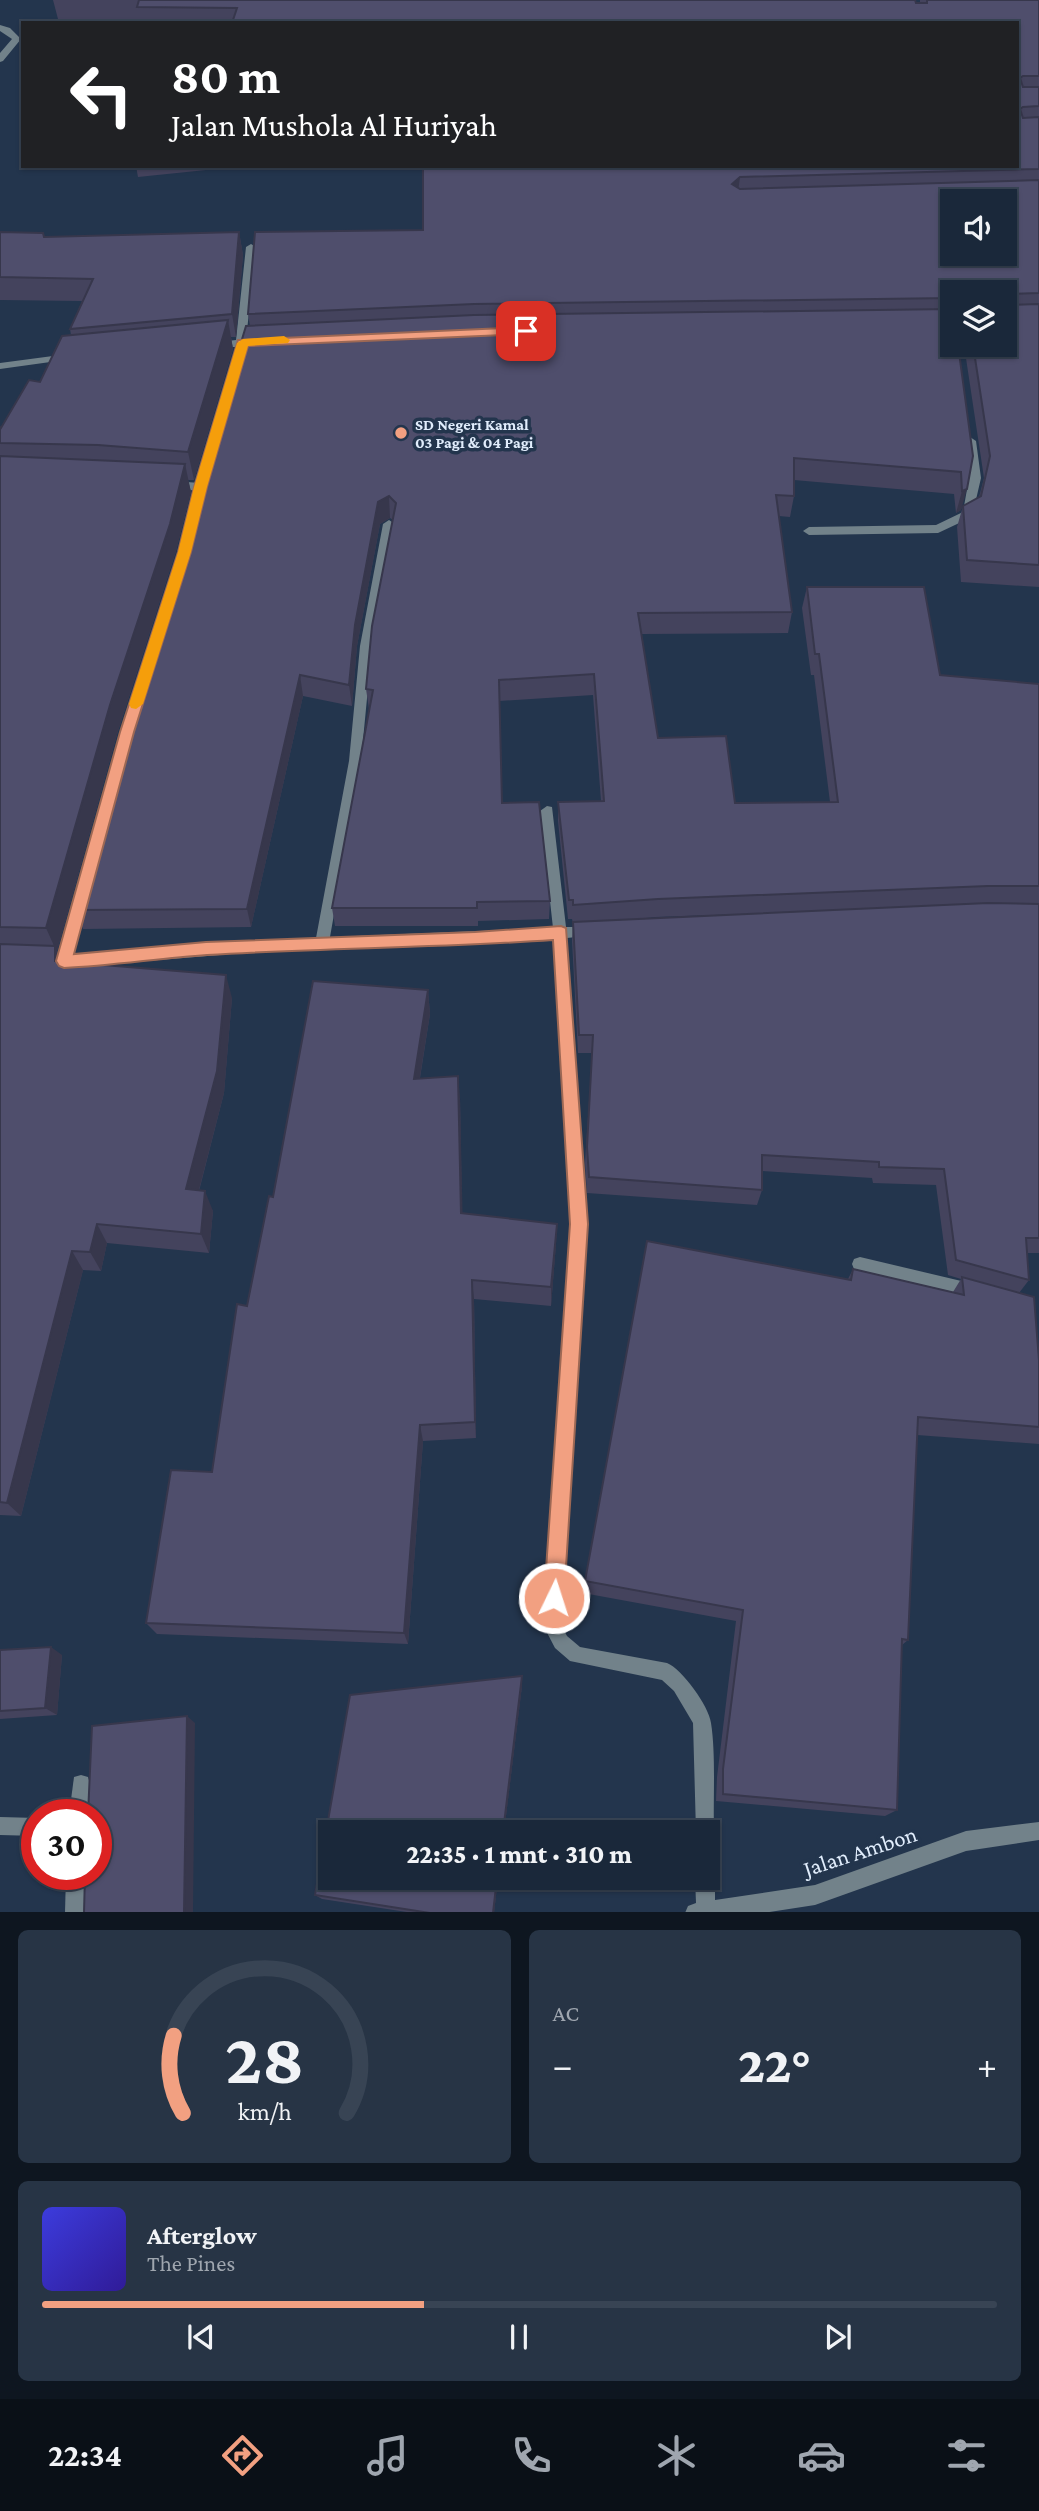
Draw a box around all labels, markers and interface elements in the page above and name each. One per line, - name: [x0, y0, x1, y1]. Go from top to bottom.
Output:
- icon: left: [56, 49, 147, 140]
- text: 80 m: [171, 49, 280, 104]
- text: Jalan Mushola Al Huriyah: [171, 107, 497, 143]
- map controls: [940, 189, 1017, 357]
- button: sound: [940, 189, 1017, 266]
- button: layers: [940, 280, 1017, 357]
- pin: [496, 301, 556, 361]
- icon: arrive: [507, 312, 545, 350]
- place label: SD Negeri Kamal 03 Pagi & 04 Pagi: [415, 416, 534, 451]
- marker: SD Negeri Kamal 03 Pagi & 04 Pagi: [393, 425, 409, 441]
- position arrow: [517, 1561, 591, 1635]
- speed limit sign: 30: [21, 1799, 112, 1890]
- street label: Jalan Ambon: [798, 1820, 920, 1882]
- text: 22:35 · 1 mnt · 310 m: [406, 1840, 632, 1869]
- text: AC: [553, 2000, 579, 2026]
- text: 28: [225, 2018, 304, 2099]
- text: 22°: [738, 2035, 812, 2093]
- text: −: [553, 2044, 573, 2086]
- text: +: [977, 2044, 997, 2086]
- text: km/h: [237, 2097, 291, 2124]
- text: Afterglow: [147, 2221, 257, 2250]
- text: The Pines: [147, 2250, 235, 2276]
- icon: previous: [182, 2318, 220, 2356]
- icon: pause: [500, 2318, 538, 2356]
- icon: next: [819, 2318, 857, 2356]
- icon: directions: [218, 2431, 267, 2480]
- icon: music: [363, 2431, 412, 2480]
- icon: phone: [507, 2431, 556, 2480]
- icon: climate: [652, 2431, 701, 2480]
- icon: car: [797, 2431, 846, 2480]
- icon: filters: [942, 2431, 991, 2480]
- text: 22:34: [48, 2437, 122, 2473]

